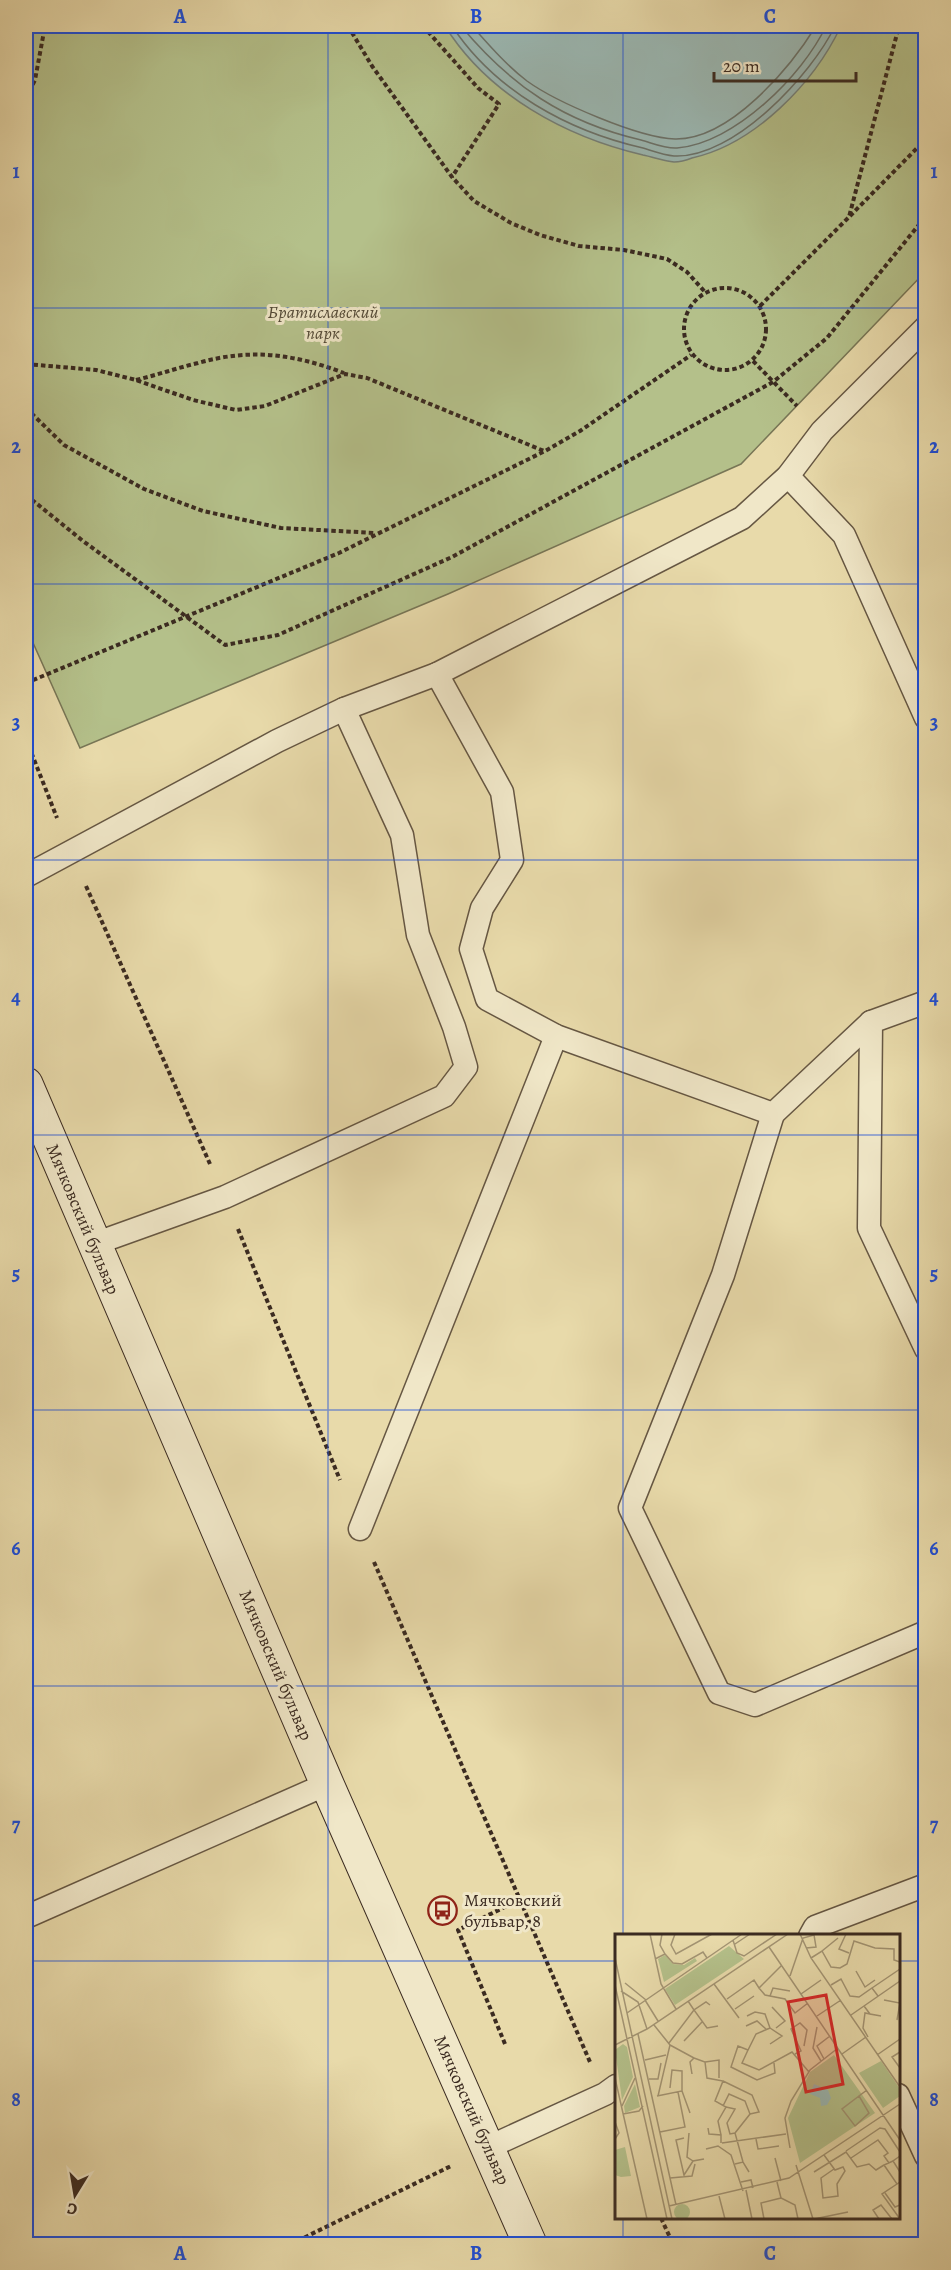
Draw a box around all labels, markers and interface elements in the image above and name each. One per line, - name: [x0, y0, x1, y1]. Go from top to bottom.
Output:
- text: A: [173, 3, 187, 30]
- text: B: [470, 3, 482, 30]
- text: C: [764, 3, 776, 30]
- scale bar: [714, 45, 856, 83]
- text: 20 m: [723, 54, 760, 78]
- text: 1: [12, 158, 20, 185]
- text: 1: [930, 158, 938, 185]
- park label: Братиславский парк: [268, 300, 378, 345]
- text: 2: [11, 433, 21, 460]
- text: 2: [929, 433, 939, 460]
- text: 3: [12, 709, 20, 736]
- text: 3: [930, 709, 938, 736]
- text: 4: [11, 984, 21, 1011]
- text: 4: [929, 984, 939, 1011]
- street label: Мячковский бульвар: [40, 1140, 126, 1298]
- text: 5: [12, 1260, 20, 1287]
- text: 5: [930, 1260, 938, 1287]
- text: 6: [11, 1535, 21, 1562]
- text: 6: [929, 1535, 939, 1562]
- street label: Мячковский бульвар: [233, 1586, 319, 1744]
- text: 7: [12, 1811, 21, 1838]
- text: 7: [930, 1811, 939, 1838]
- place label: Мячковский бульвар, 8: [464, 1888, 561, 1933]
- bus stop icon: Мячковский бульвар, 8: [427, 1894, 459, 1926]
- inset map: [615, 1934, 900, 2219]
- street label: Мячковский бульвар: [428, 2031, 516, 2189]
- text: 8: [11, 2086, 21, 2113]
- text: 8: [929, 2086, 939, 2113]
- north arrow: [45, 2165, 105, 2225]
- text: С: [65, 2197, 79, 2220]
- text: A: [173, 2240, 187, 2267]
- text: B: [470, 2240, 482, 2267]
- text: C: [764, 2240, 776, 2267]

